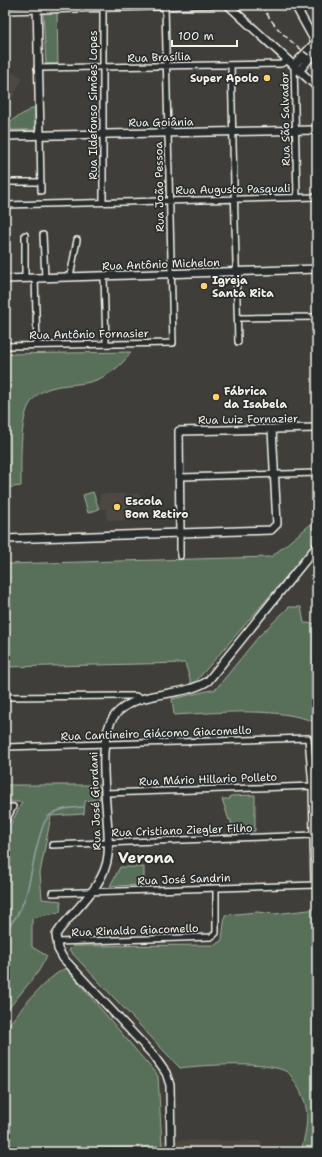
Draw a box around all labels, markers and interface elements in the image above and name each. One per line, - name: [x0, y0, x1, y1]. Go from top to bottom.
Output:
- scale bar: [172, 22, 237, 48]
- text: 100 m: [178, 28, 214, 44]
- street label: Rua Ildefonso Simões Lopes: [86, 30, 101, 180]
- street label: Rua Brasília: [127, 49, 191, 66]
- place label: Super Apolo: [190, 71, 259, 86]
- street label: Rua São Salvador: [277, 72, 294, 166]
- marker: Super Apolo: [262, 73, 272, 83]
- street label: Rua Goiânia: [128, 114, 194, 131]
- street label: Rua João Pessoa: [151, 142, 168, 232]
- street label: Rua Augusto Pasquali: [175, 181, 291, 198]
- street label: Rua Antônio Michelon: [102, 255, 221, 274]
- place label: Igreja Santa Rita: [212, 273, 274, 301]
- marker: Igreja Santa Rita: [199, 281, 209, 291]
- street label: Rua Antônio Fornasier: [29, 326, 149, 343]
- place label: Fábrica da Isabela: [224, 384, 287, 412]
- marker: Fábrica da Isabela: [211, 392, 221, 402]
- street label: Rua Luiz Fornazier: [198, 411, 298, 428]
- place label: Escola Bom Retiro: [125, 494, 188, 522]
- marker: Escola Bom Retiro: [112, 502, 122, 512]
- street label: Rua Cantineiro Giácomo Giacomello: [60, 723, 252, 744]
- street label: Rua José Giordani: [86, 751, 105, 851]
- street label: Rua Mário Hillario Polleto: [139, 770, 278, 789]
- street label: Rua Cristiano Ziegler Filho: [111, 821, 253, 840]
- district label: Verona: [118, 848, 175, 868]
- street label: Rua José Sandrin: [137, 870, 231, 889]
- street label: Rua Rinaldo Giacomello: [71, 921, 199, 940]

